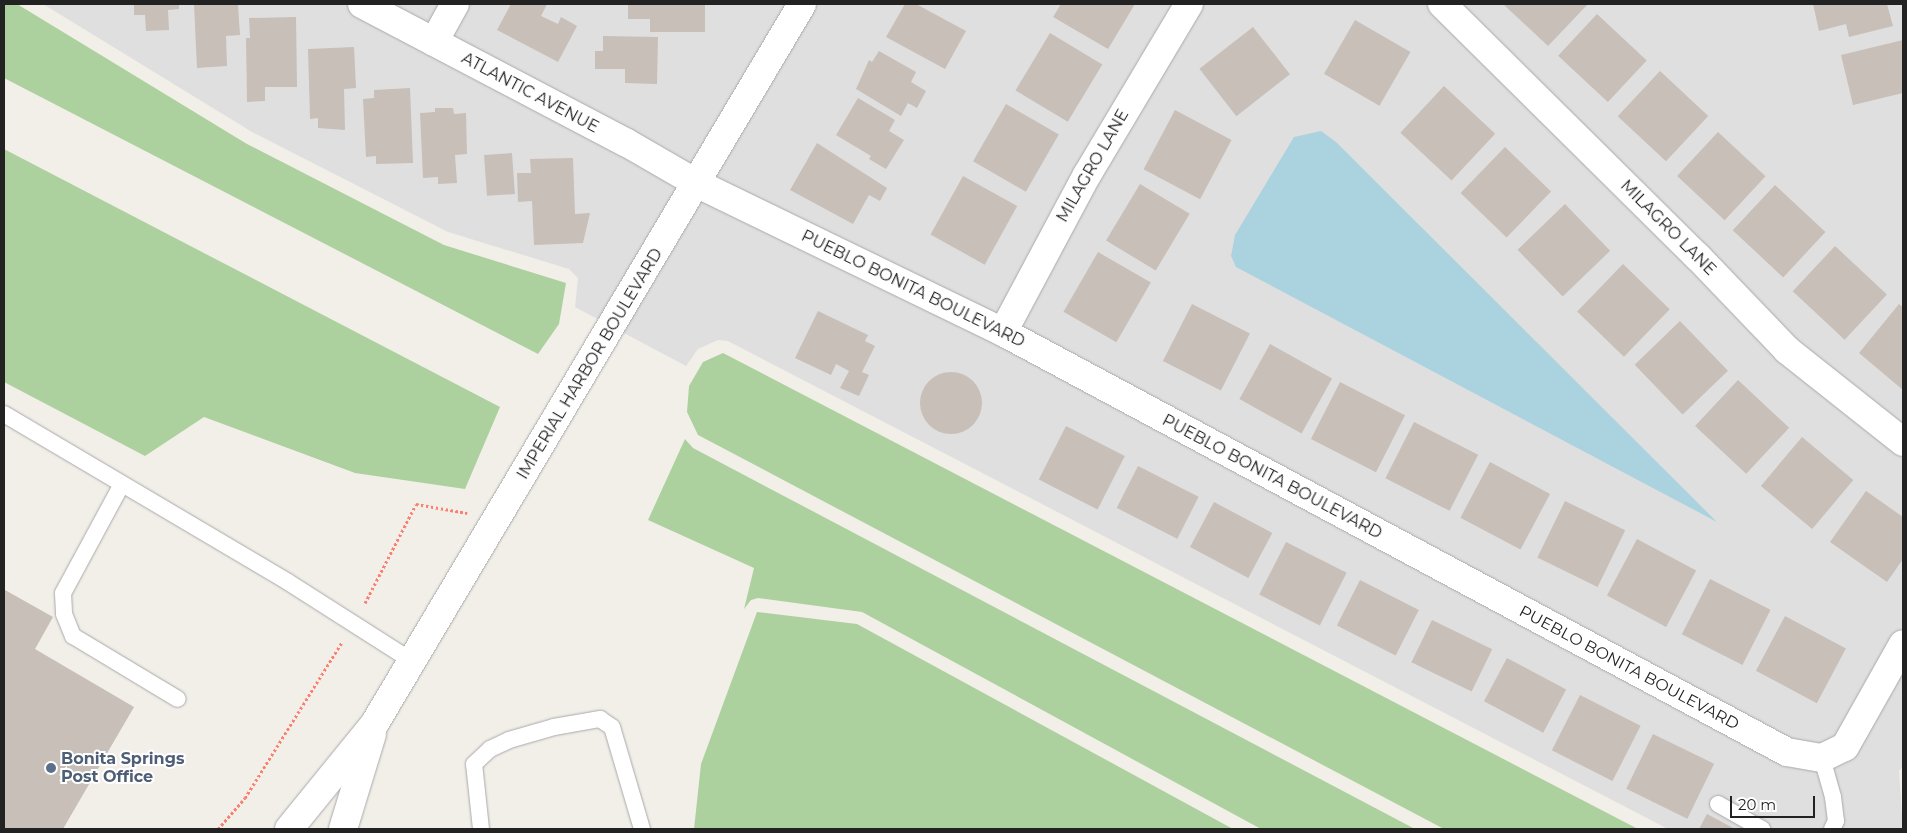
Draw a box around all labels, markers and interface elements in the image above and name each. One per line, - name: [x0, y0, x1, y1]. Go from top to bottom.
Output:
- street label: ATLANTIC AVENUE: [458, 49, 602, 137]
- street label: MILAGRO LANE: [1053, 106, 1133, 226]
- street label: MILAGRO LANE: [1616, 176, 1720, 280]
- street label: PUEBLO BONITA BOULEVARD: [798, 226, 1028, 352]
- street label: IMPERIAL HARBOR BOULEVARD: [513, 245, 667, 483]
- street label: PUEBLO BONITA BOULEVARD: [1159, 411, 1385, 543]
- street label: PUEBLO BONITA BOULEVARD: [1516, 602, 1742, 734]
- place label: Bonita Springs Post Office: [61, 749, 184, 787]
- marker: Bonita Springs Post Office: [45, 762, 57, 774]
- scale bar: [1732, 786, 1817, 818]
- text: 20 m: [1738, 795, 1776, 814]

